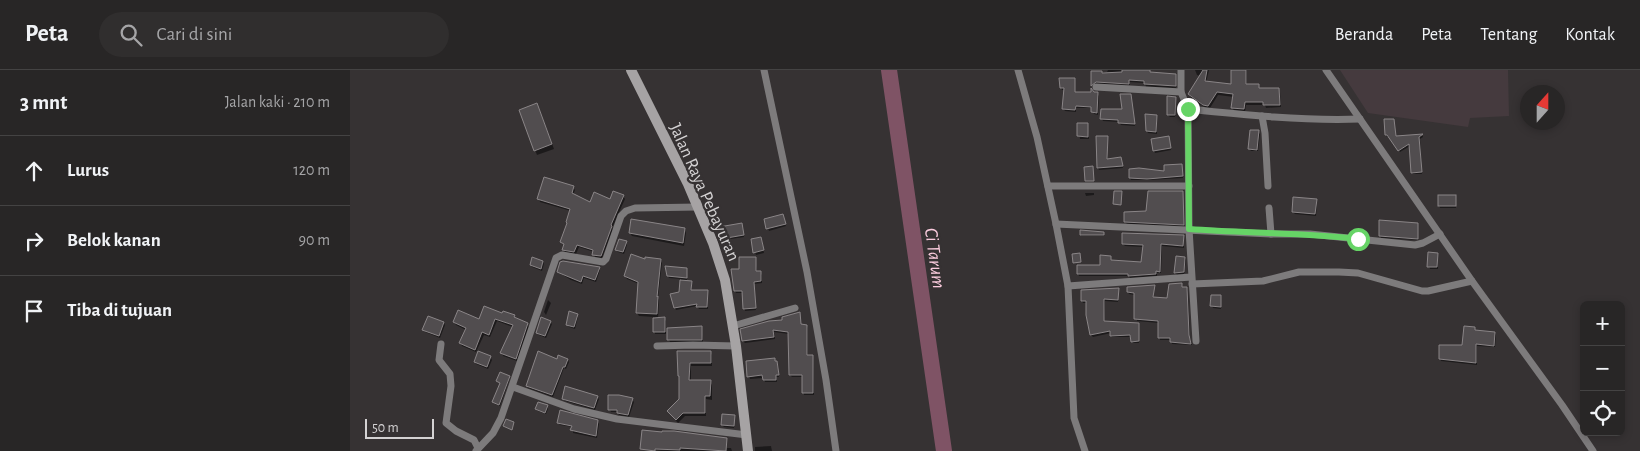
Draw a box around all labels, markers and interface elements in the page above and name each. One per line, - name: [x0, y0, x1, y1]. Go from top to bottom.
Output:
- search box: [99, 12, 449, 57]
- icon: search: [117, 21, 145, 49]
- text: Peta: [25, 22, 69, 46]
- text: Cari di sini: [157, 25, 232, 44]
- text: Beranda: [1335, 26, 1393, 44]
- text: Peta: [1421, 26, 1452, 44]
- text: Tentang: [1480, 26, 1537, 44]
- text: Kontak: [1565, 26, 1615, 44]
- north arrow: [1520, 85, 1565, 130]
- text: 3 mnt: [20, 92, 67, 113]
- text: Jalan kaki · 210 m: [225, 94, 330, 110]
- route end: [1177, 98, 1200, 121]
- street label: Jalan Raya Pebayuran: [666, 121, 743, 264]
- icon: ahead: [20, 157, 48, 185]
- text: Lurus: [67, 161, 109, 180]
- text: 120 m: [293, 162, 330, 178]
- icon: right: [20, 227, 48, 255]
- water label: Ci Tarum: [921, 227, 948, 290]
- route start: [1347, 228, 1370, 251]
- text: Belok kanan: [67, 231, 161, 250]
- text: 90 m: [299, 232, 330, 248]
- icon: arrive: [20, 297, 48, 325]
- text: Tiba di tujuan: [67, 301, 172, 320]
- map controls: [1580, 301, 1625, 436]
- button: +: [1580, 301, 1625, 346]
- button: −: [1580, 346, 1625, 391]
- button: locate: [1580, 391, 1625, 436]
- scale bar: [365, 416, 434, 439]
- text: 50 m: [372, 421, 399, 435]

